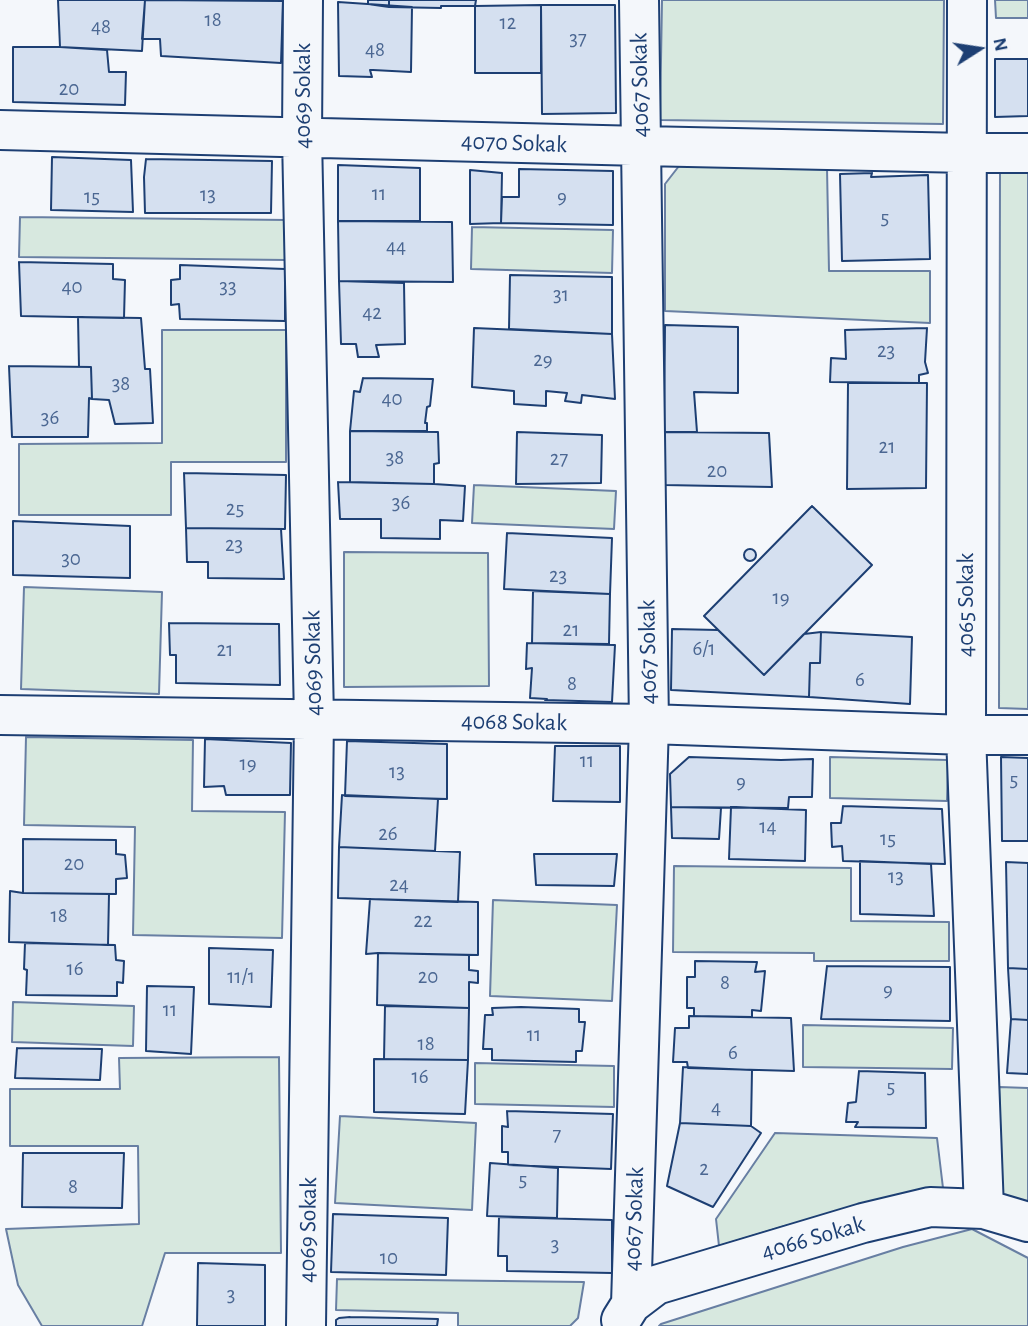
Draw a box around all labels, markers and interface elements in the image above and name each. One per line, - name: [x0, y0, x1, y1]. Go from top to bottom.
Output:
- house number: 18: [204, 7, 222, 33]
- house number: 12: [500, 10, 516, 36]
- house number: 48: [91, 14, 111, 40]
- north arrow: [944, 14, 1014, 84]
- house number: 37: [569, 26, 587, 52]
- street label: 4067 Sokak: [625, 32, 655, 138]
- text: N: [989, 36, 1011, 53]
- house number: 48: [365, 37, 385, 63]
- street label: 4069 Sokak: [289, 43, 317, 149]
- house number: 20: [59, 76, 79, 102]
- street label: 4070 Sokak: [461, 127, 567, 159]
- house number: 11: [372, 181, 386, 207]
- house number: 13: [200, 182, 216, 208]
- house number: 15: [84, 184, 100, 210]
- house number: 9: [557, 184, 567, 210]
- house number: 5: [881, 205, 889, 231]
- house number: 44: [386, 234, 406, 260]
- house number: 40: [61, 274, 83, 300]
- house number: 33: [219, 274, 237, 300]
- house number: 31: [553, 282, 569, 308]
- house number: 42: [362, 300, 382, 326]
- house number: 23: [877, 338, 895, 364]
- house number: 29: [533, 347, 553, 373]
- house number: 38: [112, 371, 130, 397]
- house number: 40: [381, 386, 403, 412]
- house number: 36: [41, 405, 59, 431]
- house number: 21: [879, 434, 895, 460]
- house number: 38: [386, 445, 404, 471]
- house number: 27: [550, 446, 568, 472]
- house number: 20: [707, 458, 727, 484]
- house number: 36: [392, 490, 410, 516]
- house number: 25: [226, 496, 244, 522]
- house number: 23: [225, 532, 243, 558]
- house number: 30: [61, 546, 81, 572]
- street label: 4065 Sokak: [952, 553, 980, 657]
- house number: 23: [549, 563, 567, 589]
- house number: 19: [772, 585, 790, 611]
- street label: 4067 Sokak: [633, 599, 663, 705]
- street label: 4069 Sokak: [298, 610, 328, 716]
- house number: 21: [563, 617, 579, 643]
- house number: 6/1: [692, 636, 716, 662]
- house number: 21: [217, 637, 233, 663]
- house number: 6: [855, 667, 865, 693]
- house number: 8: [567, 671, 577, 697]
- street label: 4068 Sokak: [461, 707, 567, 737]
- house number: 11: [580, 748, 594, 774]
- house number: 19: [239, 751, 257, 777]
- house number: 13: [389, 759, 405, 785]
- house number: 5: [1010, 767, 1018, 793]
- house number: 9: [736, 769, 746, 795]
- house number: 14: [759, 814, 777, 840]
- house number: 26: [378, 821, 398, 847]
- house number: 15: [880, 826, 896, 852]
- house number: 20: [64, 851, 84, 877]
- house number: 13: [888, 864, 904, 890]
- house number: 24: [389, 872, 409, 898]
- house number: 18: [50, 903, 68, 929]
- house number: 22: [413, 908, 433, 934]
- house number: 16: [66, 956, 84, 982]
- house number: 11/1: [227, 964, 255, 990]
- house number: 20: [418, 964, 438, 990]
- house number: 8: [720, 970, 730, 996]
- house number: 9: [883, 977, 893, 1003]
- house number: 11: [163, 997, 177, 1023]
- house number: 11: [527, 1022, 541, 1048]
- house number: 18: [417, 1031, 435, 1057]
- house number: 6: [728, 1040, 738, 1066]
- house number: 16: [411, 1064, 429, 1090]
- house number: 5: [887, 1074, 895, 1100]
- house number: 4: [711, 1095, 721, 1121]
- house number: 7: [553, 1122, 561, 1148]
- house number: 2: [699, 1156, 709, 1182]
- street label: 4067 Sokak: [618, 1166, 650, 1272]
- house number: 5: [519, 1167, 527, 1193]
- house number: 8: [68, 1174, 78, 1200]
- street label: 4069 Sokak: [293, 1177, 323, 1283]
- street label: 4066 Sokak: [758, 1210, 868, 1266]
- house number: 3: [551, 1232, 559, 1258]
- house number: 10: [380, 1245, 398, 1271]
- house number: 3: [227, 1282, 235, 1308]

